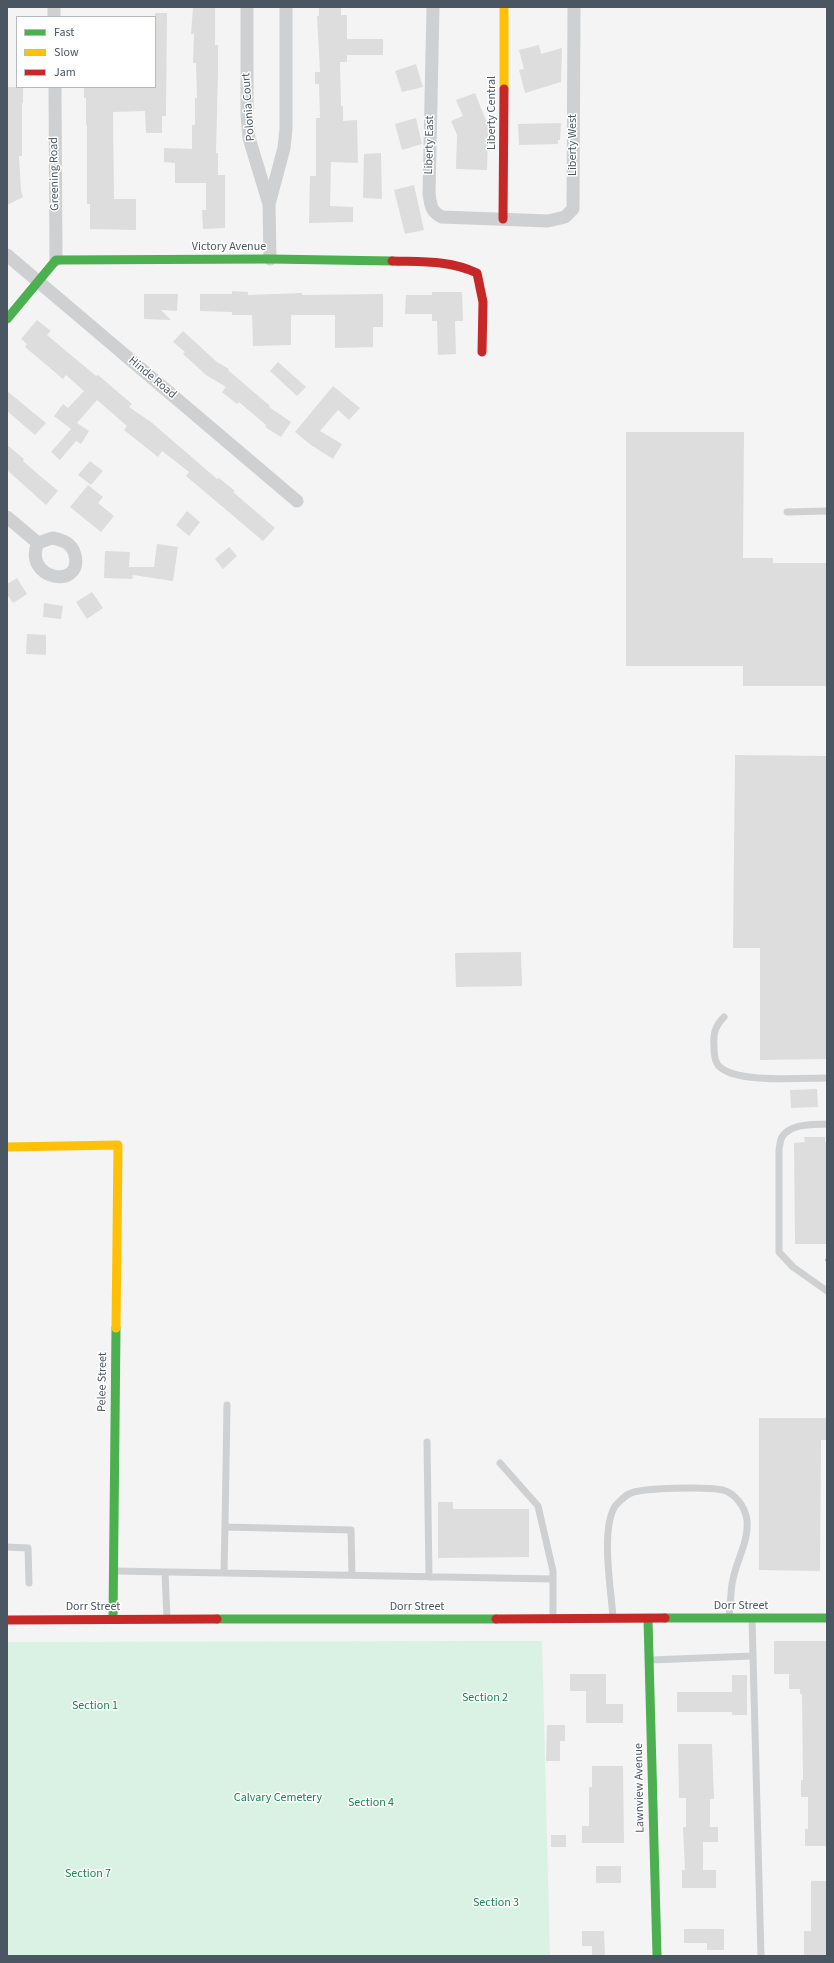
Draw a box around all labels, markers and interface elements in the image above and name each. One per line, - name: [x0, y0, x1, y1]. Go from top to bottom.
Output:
- legend: [16, 16, 156, 88]
- text: Fast: [54, 24, 74, 41]
- text: Slow: [54, 44, 79, 61]
- text: Jam: [54, 64, 76, 81]
- street label: Polonia Court: [239, 72, 259, 142]
- street label: Liberty Central: [485, 76, 499, 150]
- street label: Liberty West: [566, 114, 580, 176]
- street label: Liberty East: [422, 115, 438, 175]
- street label: Greening Road: [47, 137, 63, 211]
- street label: Victory Avenue: [192, 240, 266, 254]
- street label: Hinde Road: [125, 354, 179, 402]
- street label: Pelee Street: [95, 1352, 111, 1412]
- street label: Dorr Street: [714, 1599, 768, 1613]
- street label: Dorr Street: [66, 1600, 120, 1614]
- street label: Dorr Street: [390, 1600, 444, 1614]
- park label: Section 2: [462, 1691, 508, 1705]
- park label: Section 1: [72, 1699, 118, 1713]
- street label: Lawnview Avenue: [632, 1743, 648, 1833]
- park label: Calvary Cemetery: [234, 1791, 322, 1805]
- park label: Section 4: [348, 1796, 394, 1810]
- park label: Section 7: [65, 1867, 111, 1881]
- park label: Section 3: [473, 1896, 519, 1910]

